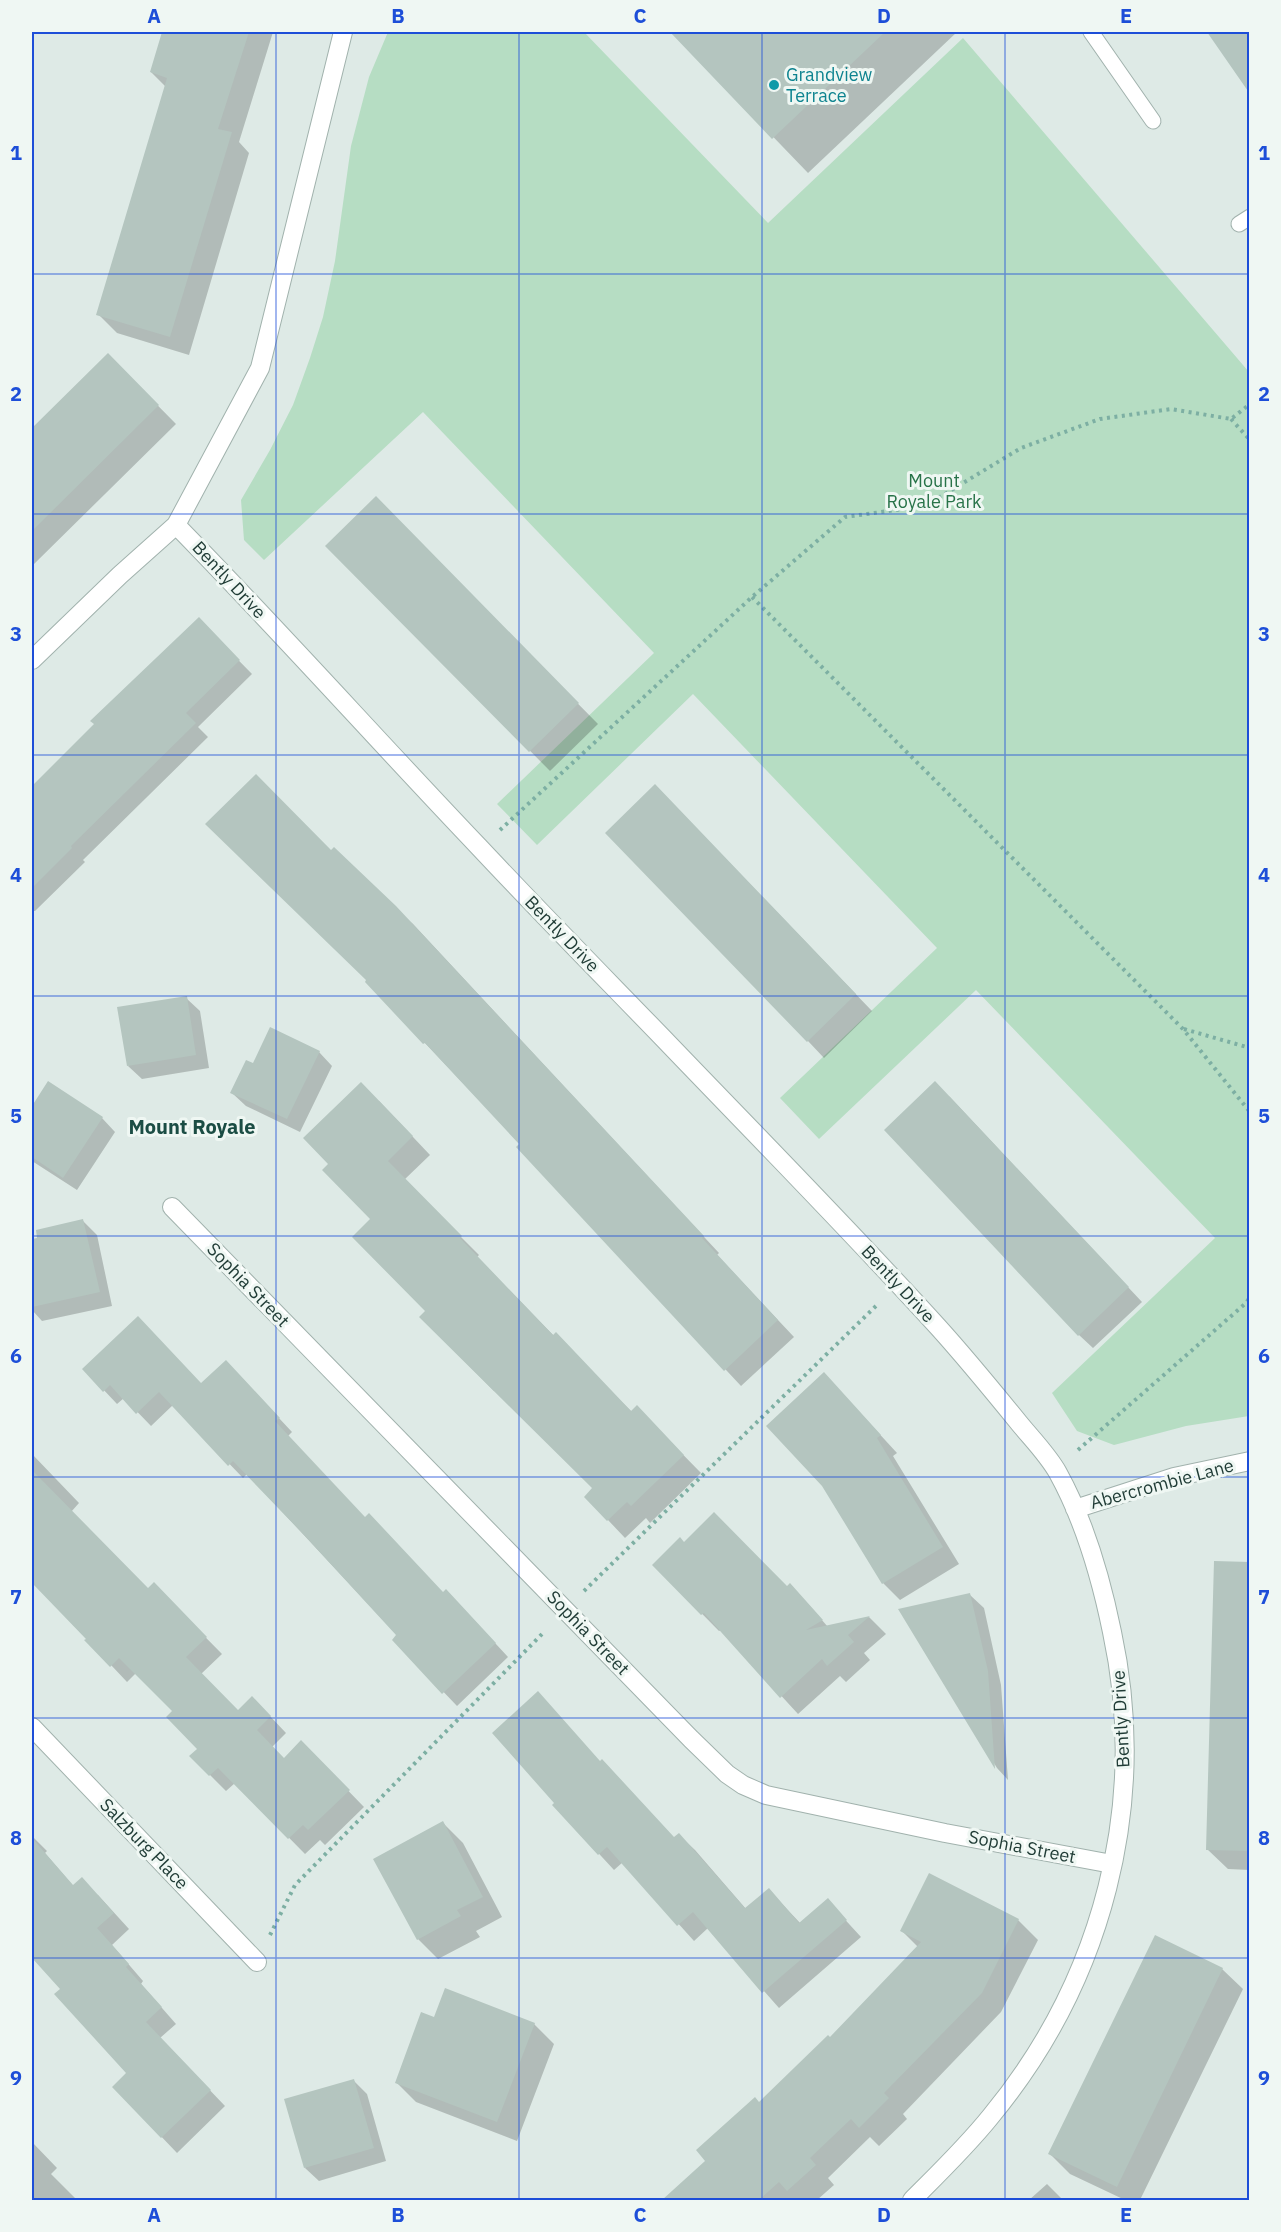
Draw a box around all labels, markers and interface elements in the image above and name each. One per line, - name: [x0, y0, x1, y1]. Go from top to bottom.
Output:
- text: A: [147, 2, 161, 29]
- text: B: [391, 2, 405, 29]
- text: C: [633, 2, 647, 29]
- text: D: [877, 2, 891, 29]
- text: E: [1120, 2, 1132, 29]
- place label: Grandview Terrace: [786, 63, 872, 107]
- marker: Grandview Terrace: [767, 78, 781, 92]
- text: 1: [10, 139, 22, 166]
- text: 1: [1258, 139, 1270, 166]
- text: 2: [10, 380, 22, 407]
- text: 2: [1258, 380, 1270, 407]
- park label: Mount Royale Park: [886, 469, 982, 513]
- street label: Bently Drive: [188, 536, 271, 623]
- text: 3: [10, 620, 22, 647]
- text: 3: [1258, 620, 1270, 647]
- text: 4: [10, 861, 22, 888]
- text: 4: [1258, 861, 1270, 888]
- street label: Bently Drive: [520, 890, 605, 977]
- text: 5: [10, 1102, 22, 1129]
- text: 5: [1258, 1102, 1270, 1129]
- district label: Mount Royale: [128, 1113, 256, 1140]
- street label: Sophia Street: [202, 1237, 294, 1332]
- street label: Bently Drive: [857, 1240, 940, 1327]
- text: 6: [10, 1342, 22, 1369]
- text: 6: [1258, 1342, 1270, 1369]
- street label: Abercrombie Lane: [1088, 1453, 1236, 1514]
- text: 7: [10, 1583, 22, 1610]
- text: 7: [1258, 1583, 1270, 1610]
- street label: Sophia Street: [542, 1585, 634, 1680]
- street label: Bently Drive: [1106, 1669, 1135, 1769]
- street label: Salzburg Place: [95, 1793, 194, 1894]
- text: 8: [10, 1824, 22, 1851]
- text: 8: [1258, 1824, 1270, 1851]
- street label: Sophia Street: [966, 1825, 1078, 1868]
- text: 9: [10, 2064, 22, 2091]
- text: 9: [1258, 2064, 1270, 2091]
- text: A: [147, 2201, 161, 2228]
- text: B: [391, 2201, 405, 2228]
- text: C: [633, 2201, 647, 2228]
- text: D: [877, 2201, 891, 2228]
- text: E: [1120, 2201, 1132, 2228]

